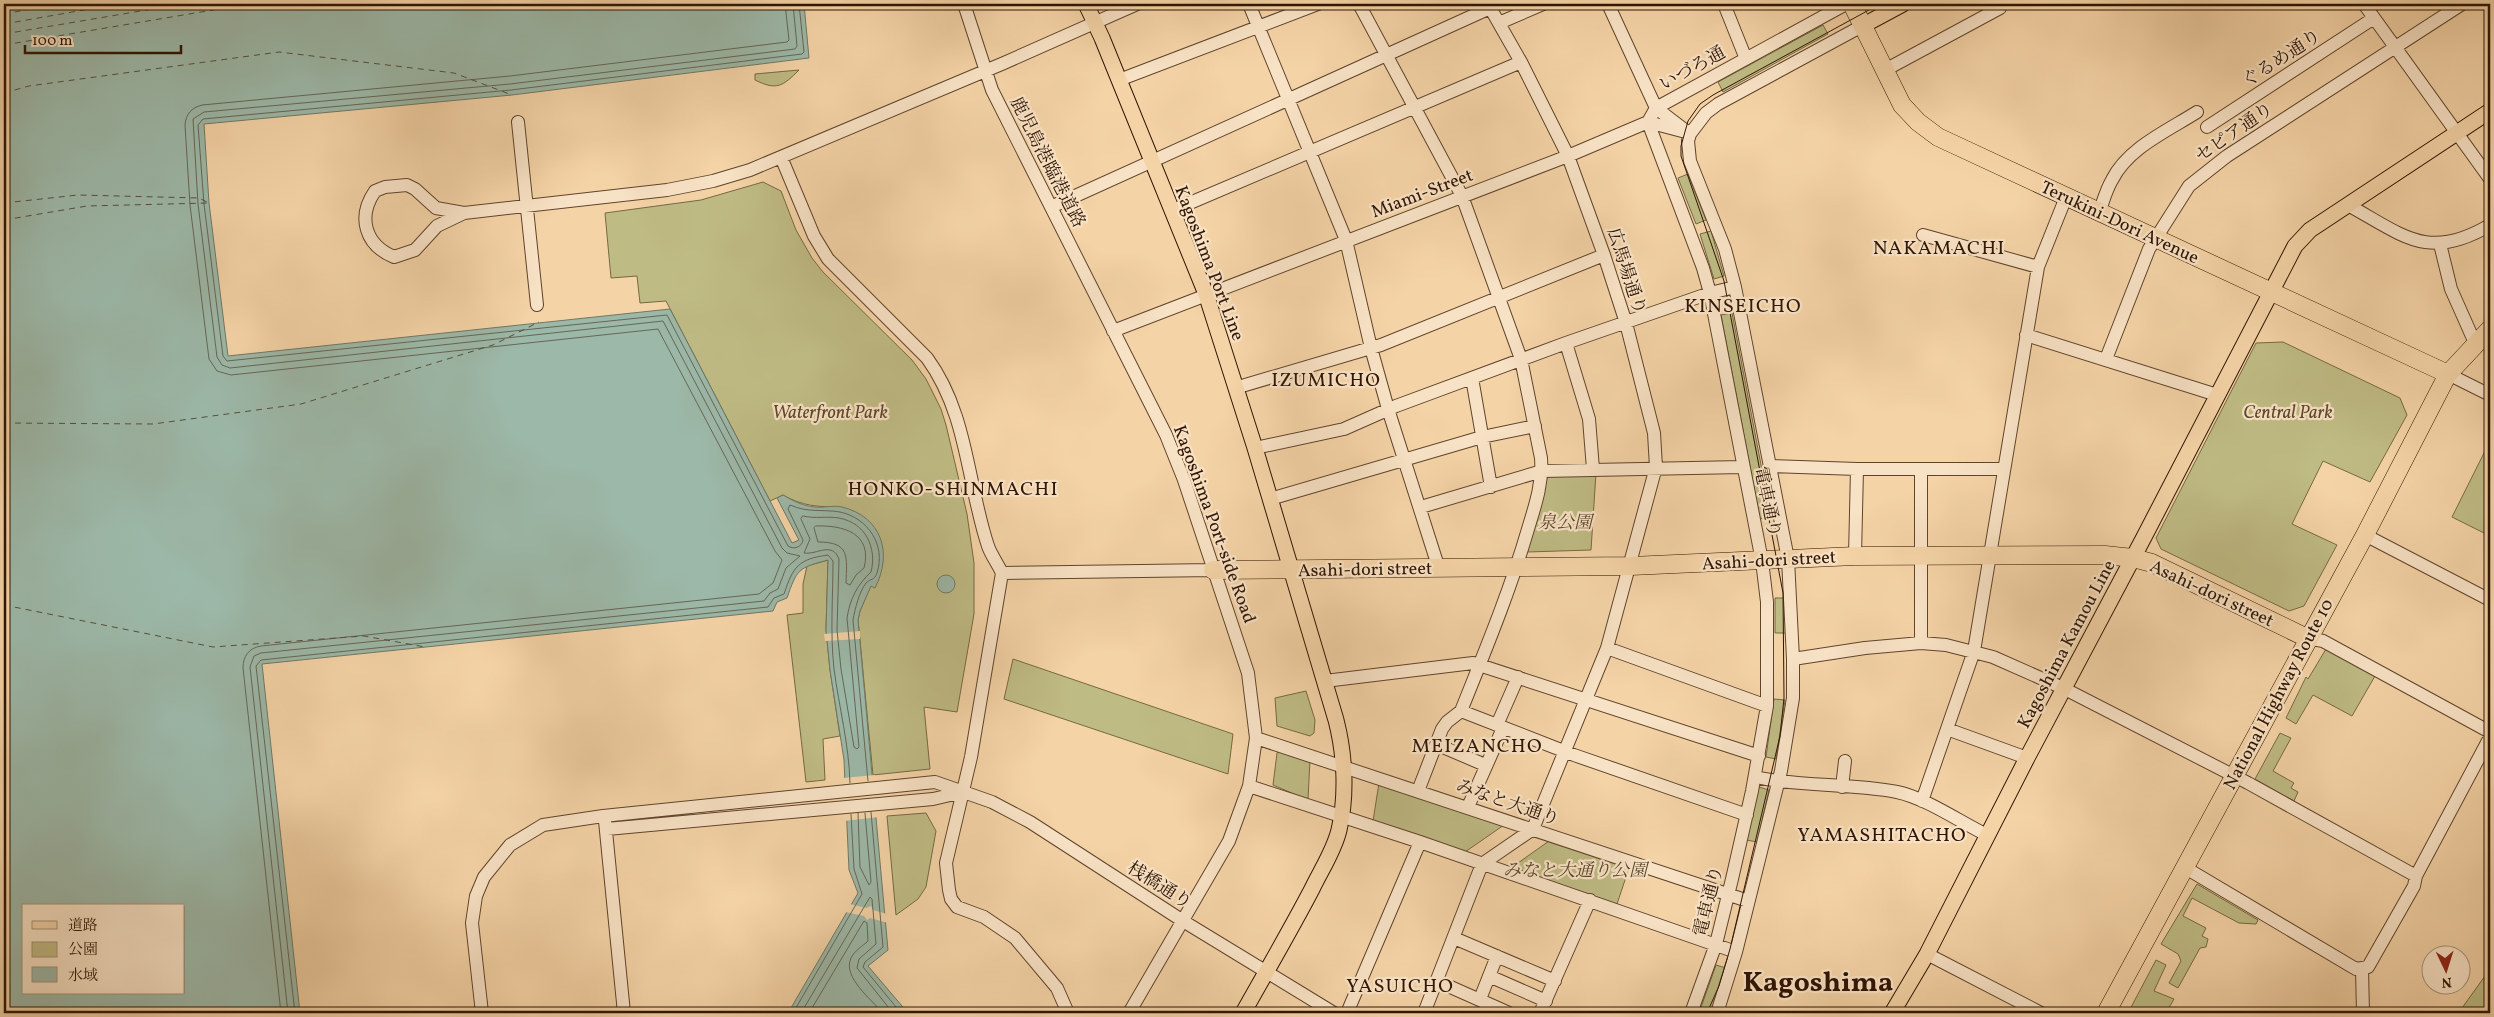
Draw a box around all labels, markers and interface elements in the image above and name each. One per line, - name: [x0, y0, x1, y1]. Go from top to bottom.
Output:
- scale bar: [25, 22, 181, 54]
- street label: ぐるめ通り: [2237, 24, 2326, 94]
- text: 100 m: [32, 31, 72, 52]
- street label: いづろ通: [1655, 41, 1730, 98]
- street label: 鹿児島港臨港道路: [1003, 93, 1090, 233]
- street label: セピア通り: [2191, 97, 2279, 169]
- street label: Miami-Street: [1368, 164, 1477, 225]
- street label: Terukini-Dori Avenue: [2036, 176, 2203, 271]
- street label: Kagoshima Port Line: [1168, 182, 1250, 345]
- street label: 広馬場通り: [1600, 225, 1651, 318]
- district label: NAKAMACHI: [1873, 235, 2005, 263]
- district label: KINSEICHO: [1684, 293, 1802, 321]
- district label: IZUMICHO: [1271, 367, 1381, 395]
- park label: Waterfront Park: [772, 401, 888, 426]
- park label: Central Park: [2243, 401, 2333, 426]
- street label: Kagoshima Port-side Road: [1166, 422, 1261, 627]
- street label: 電車通り: [1747, 464, 1786, 540]
- district label: HONKO-SHINMACHI: [848, 476, 1059, 504]
- park label: 泉公園: [1538, 511, 1595, 536]
- street label: Asahi-dori street: [1701, 546, 1837, 577]
- street label: Asahi-dori street: [2145, 555, 2277, 634]
- street label: Kagoshima Kamou Line: [2012, 556, 2122, 733]
- street label: Asahi-dori street: [1298, 557, 1432, 584]
- street label: National Highway Route 10: [2218, 595, 2340, 795]
- district label: MEIZANCHO: [1412, 733, 1543, 761]
- street label: みなと大通り: [1452, 774, 1563, 833]
- district label: YAMASHITACHO: [1797, 822, 1967, 850]
- street label: 桟橋通り: [1122, 857, 1196, 916]
- park label: みなと大通り公園: [1503, 859, 1650, 884]
- street label: 電車通り: [1689, 863, 1730, 939]
- legend: [22, 904, 185, 994]
- text: 道路: [68, 916, 98, 937]
- text: 公園: [68, 940, 98, 961]
- north arrow: [2422, 944, 2472, 994]
- district label: Kagoshima: [1743, 964, 1893, 1003]
- text: 水域: [68, 966, 98, 987]
- text: N: [2441, 972, 2453, 991]
- district label: YASUICHO: [1346, 973, 1454, 1001]

